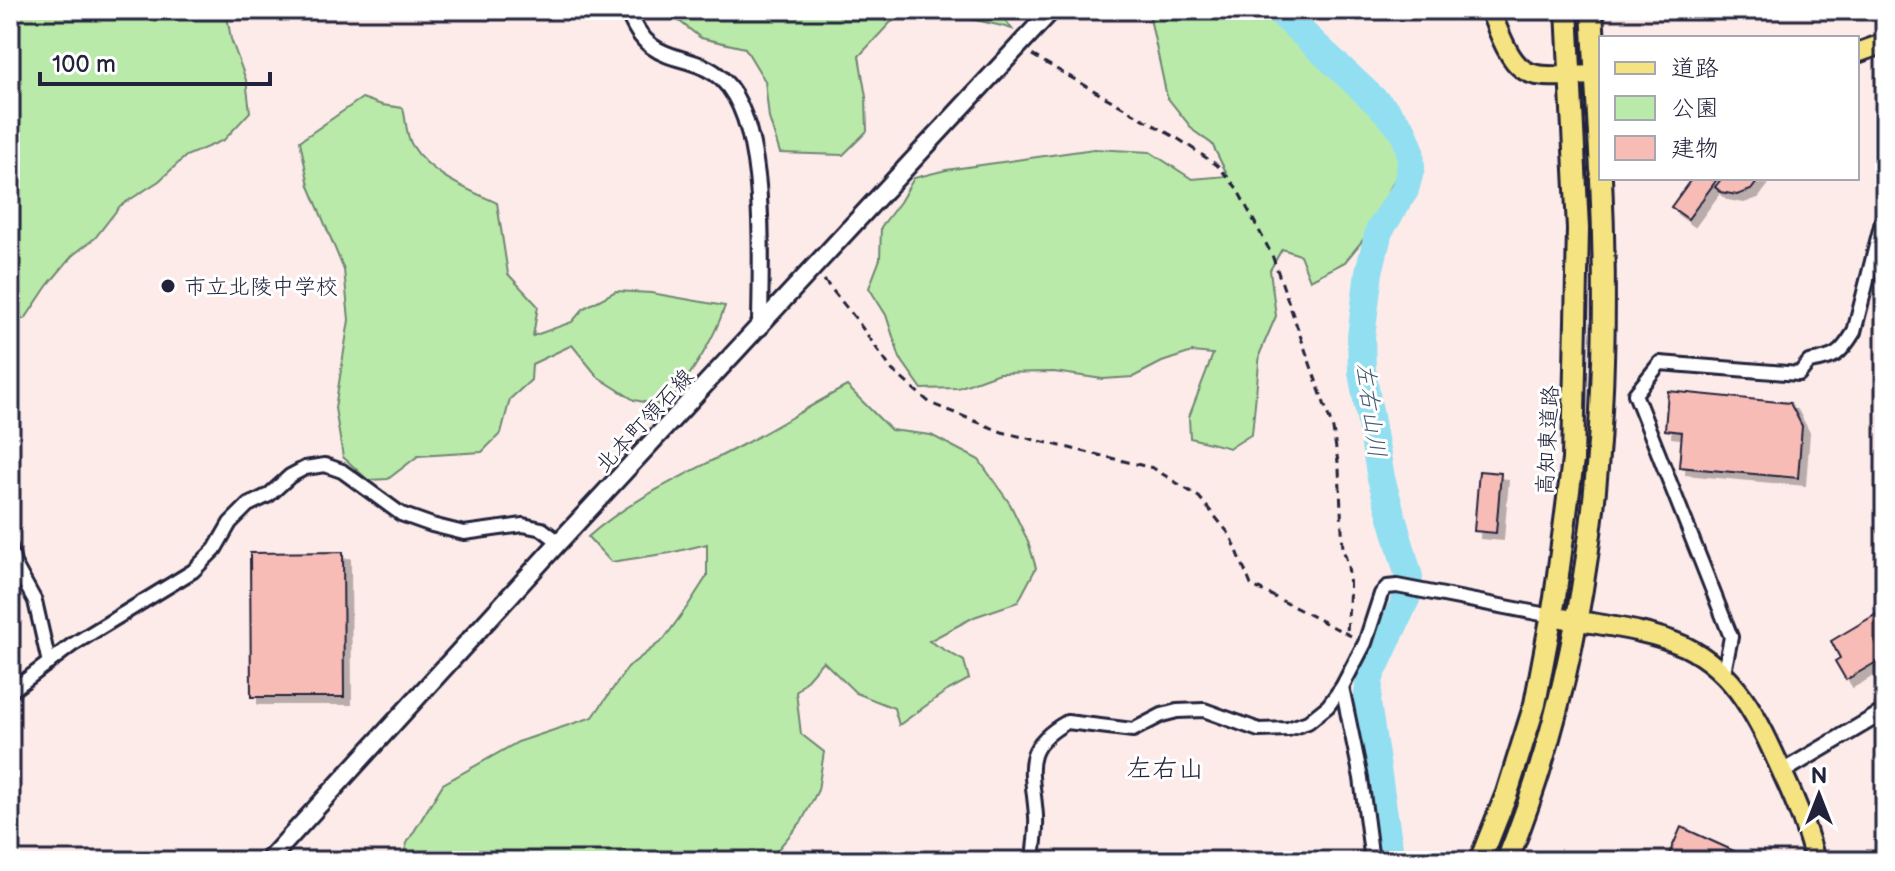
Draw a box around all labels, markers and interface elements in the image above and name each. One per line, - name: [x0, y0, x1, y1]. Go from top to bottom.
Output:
- scale bar: [40, 36, 270, 86]
- legend: [1599, 36, 1859, 180]
- text: 100 m: [52, 50, 116, 79]
- text: 道路: [1671, 54, 1719, 83]
- text: 公園: [1671, 94, 1719, 123]
- text: 建物: [1671, 134, 1719, 163]
- place label: 市立北陵中学校: [184, 274, 338, 301]
- marker: 市立北陵中学校: [159, 277, 177, 295]
- water label: 左右山川: [1349, 361, 1392, 460]
- street label: 北本町領石線: [590, 364, 700, 479]
- street label: 高知東道路: [1532, 384, 1565, 496]
- district label: 左右山: [1126, 754, 1204, 785]
- north arrow: [1779, 755, 1859, 835]
- text: N: [1811, 763, 1827, 790]

